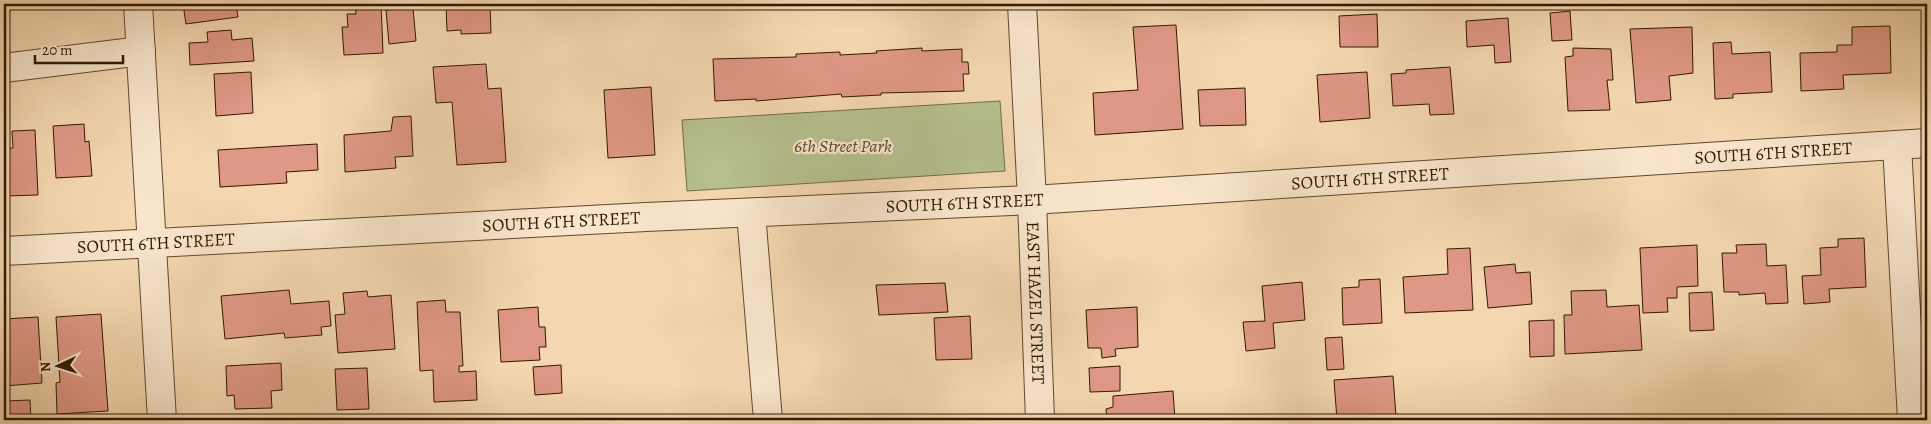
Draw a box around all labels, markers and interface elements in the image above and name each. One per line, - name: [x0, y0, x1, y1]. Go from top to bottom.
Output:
- scale bar: [35, 32, 122, 64]
- text: 20 m: [42, 40, 73, 60]
- park label: 6th Street Park: [794, 134, 892, 158]
- street label: SOUTH 6TH STREET: [1694, 136, 1853, 170]
- street label: SOUTH 6TH STREET: [1290, 161, 1450, 195]
- street label: SOUTH 6TH STREET: [885, 187, 1045, 218]
- street label: SOUTH 6TH STREET: [482, 205, 641, 238]
- street label: EAST HAZEL STREET: [1021, 221, 1051, 385]
- street label: SOUTH 6TH STREET: [76, 227, 236, 259]
- north arrow: [32, 342, 82, 392]
- text: N: [36, 361, 55, 373]

